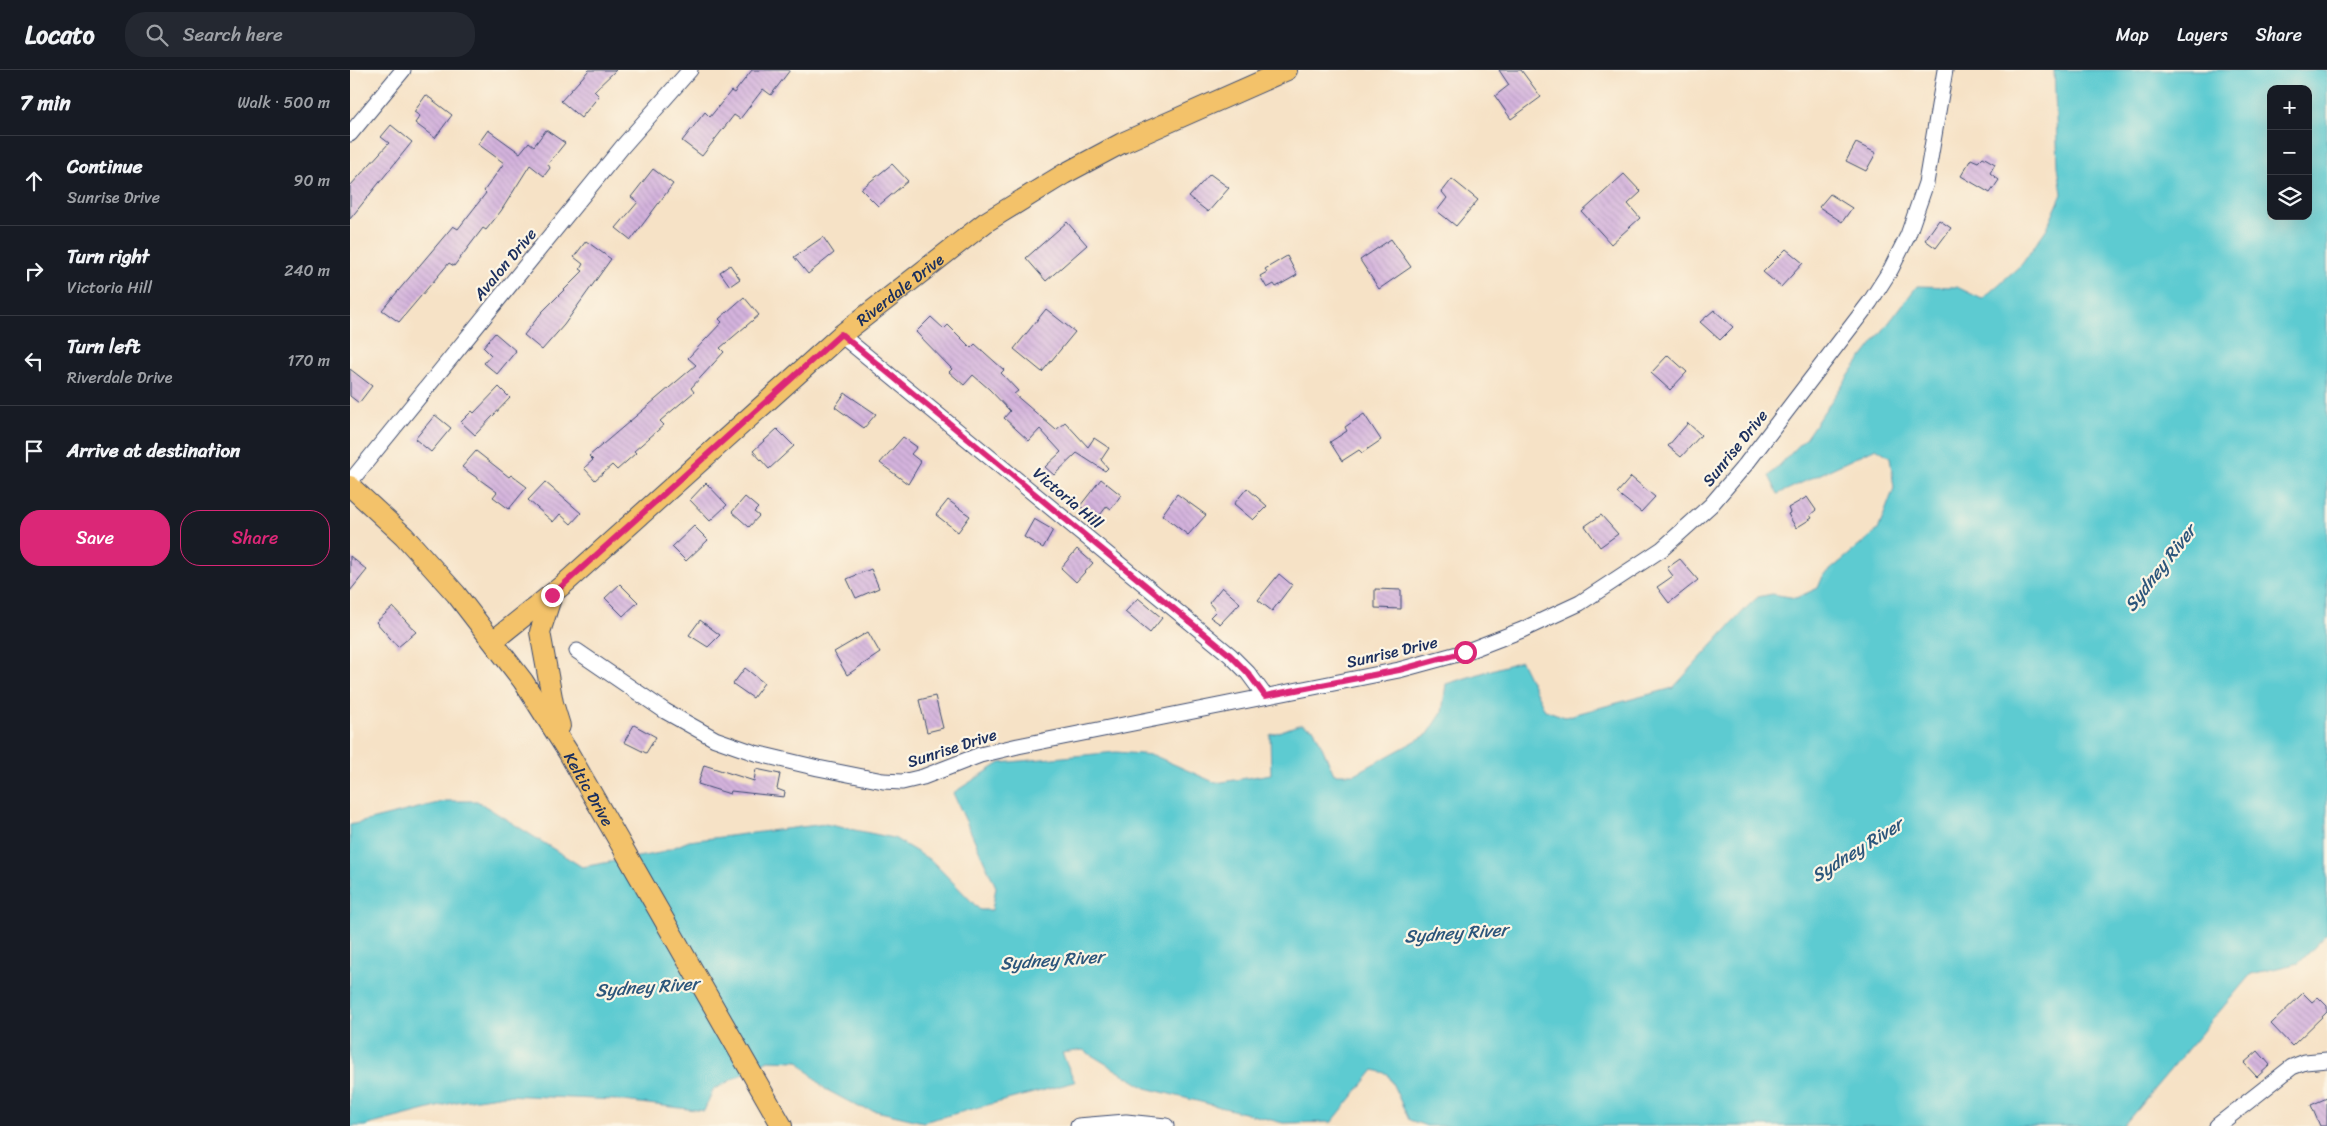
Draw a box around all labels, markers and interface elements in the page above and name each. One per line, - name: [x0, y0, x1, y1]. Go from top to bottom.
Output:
- search box: [125, 12, 475, 57]
- text: Locato: [25, 14, 95, 56]
- text: Search here: [183, 18, 283, 51]
- text: Map: [2116, 19, 2149, 51]
- text: Layers: [2177, 19, 2228, 51]
- text: Share: [2256, 19, 2302, 51]
- icon: search: [143, 21, 171, 49]
- text: 7 min: [20, 84, 71, 122]
- map controls: [2267, 85, 2312, 220]
- button: +: [2267, 85, 2312, 130]
- text: Walk · 500 m: [238, 88, 330, 117]
- button: −: [2267, 130, 2312, 175]
- text: Continue: [67, 150, 143, 183]
- text: 90 m: [294, 166, 330, 195]
- icon: ahead: [20, 167, 48, 195]
- button: layers: [2267, 175, 2312, 220]
- text: Sunrise Drive: [67, 183, 160, 212]
- street label: Avalon Drive: [465, 221, 544, 308]
- text: Turn right: [67, 240, 149, 273]
- street label: Riverdale Drive: [849, 245, 951, 333]
- text: 240 m: [284, 256, 330, 285]
- icon: right: [20, 257, 48, 285]
- text: Victoria Hill: [67, 273, 152, 302]
- text: Turn left: [67, 330, 140, 363]
- text: 170 m: [287, 346, 330, 375]
- icon: left: [20, 347, 48, 375]
- text: Riverdale Drive: [67, 363, 172, 392]
- street label: Sunrise Drive: [1695, 403, 1775, 493]
- text: Arrive at destination: [67, 434, 240, 467]
- icon: arrive: [20, 437, 48, 465]
- street label: Victoria Hill: [1026, 460, 1110, 537]
- button: Save: [20, 510, 170, 566]
- button: Share: [180, 510, 330, 566]
- water label: Sydney River: [2116, 515, 2207, 619]
- route end: [541, 584, 564, 607]
- street label: Sunrise Drive: [1343, 627, 1441, 677]
- route start: [1454, 641, 1477, 664]
- street label: Sunrise Drive: [903, 720, 1001, 776]
- street label: Keltic Drive: [556, 746, 622, 832]
- water label: Sydney River: [1805, 807, 1912, 891]
- water label: Sydney River: [1403, 913, 1512, 953]
- water label: Sydney River: [999, 940, 1108, 980]
- water label: Sydney River: [594, 967, 703, 1007]

